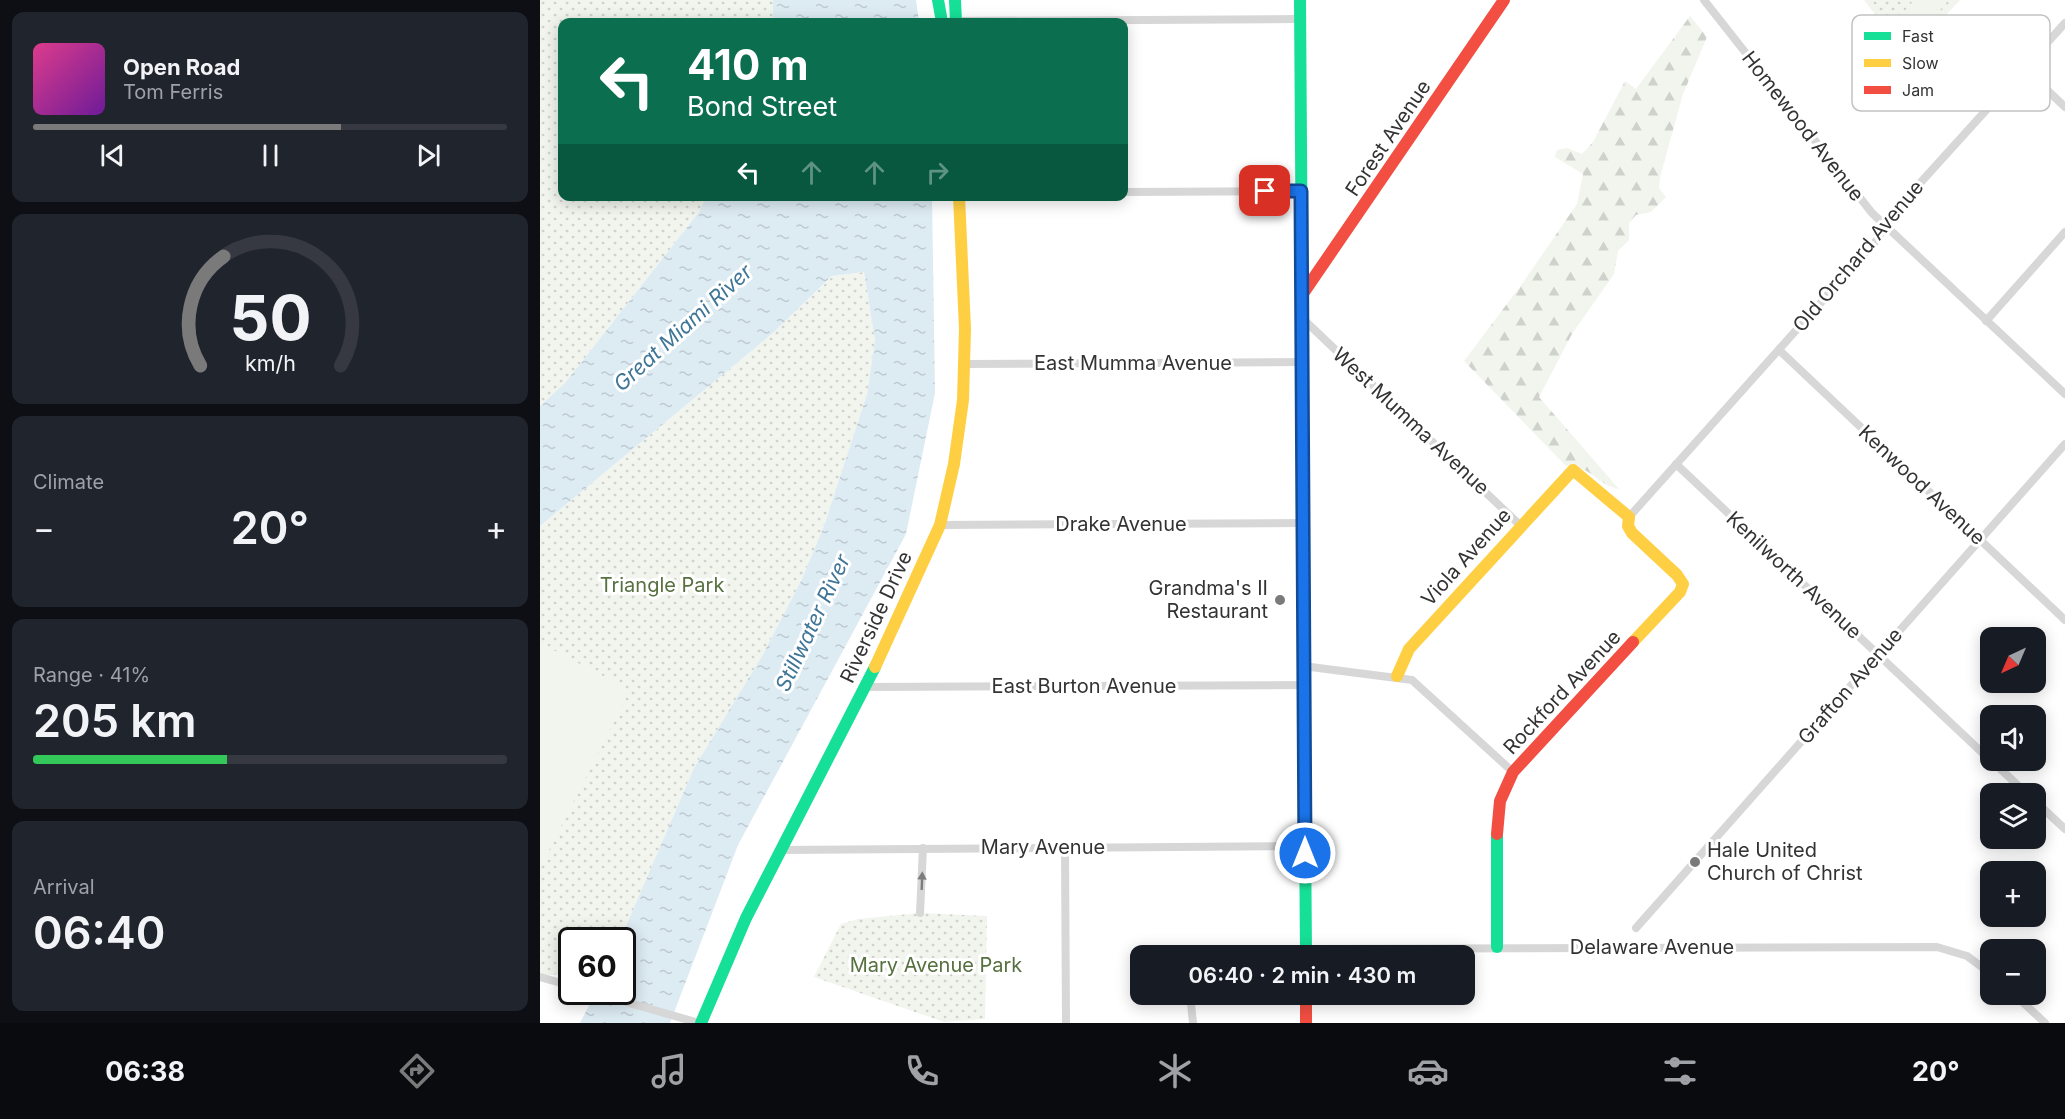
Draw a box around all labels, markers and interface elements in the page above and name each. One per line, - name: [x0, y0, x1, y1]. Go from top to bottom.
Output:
- legend: [1852, 15, 2050, 111]
- text: Fast: [1902, 26, 1934, 46]
- text: 410 m: [687, 39, 809, 90]
- icon: left: [588, 42, 666, 120]
- street label: Homewood Avenue: [1737, 46, 1869, 206]
- text: Slow: [1902, 53, 1939, 73]
- text: Open Road: [123, 54, 240, 80]
- street label: Forest Avenue: [1340, 75, 1436, 201]
- text: Tom Ferris: [123, 80, 223, 104]
- text: Jam: [1902, 80, 1934, 100]
- text: Bond Street: [687, 90, 837, 123]
- icon: previous: [96, 139, 129, 172]
- icon: pause: [254, 139, 287, 172]
- icon: next: [412, 139, 445, 172]
- icon: left: [732, 156, 765, 189]
- icon: ahead: [795, 156, 828, 189]
- icon: ahead: [858, 156, 891, 189]
- icon: right: [921, 156, 954, 189]
- pin: [1239, 165, 1290, 216]
- icon: arrive: [1248, 174, 1281, 207]
- street label: Old Orchard Avenue: [1788, 175, 1928, 337]
- water label: Great Miami River: [608, 258, 758, 396]
- text: 50: [229, 280, 311, 355]
- street label: West Mumma Avenue: [1328, 342, 1494, 500]
- text: km/h: [245, 351, 295, 377]
- street label: East Mumma Avenue: [1034, 351, 1232, 375]
- street label: Kenwood Avenue: [1854, 420, 1990, 550]
- text: Climate: [33, 470, 104, 494]
- text: 20°: [231, 500, 309, 555]
- street label: Viola Avenue: [1416, 503, 1516, 611]
- street label: Kenilworth Avenue: [1721, 506, 1867, 644]
- text: −: [33, 508, 55, 548]
- text: +: [485, 508, 507, 548]
- street label: Drake Avenue: [1055, 512, 1187, 536]
- street label: Riverside Drive: [835, 547, 917, 687]
- water label: Stillwater River: [770, 550, 856, 695]
- park label: Triangle Park: [600, 573, 724, 597]
- place label: Grandma's II Restaurant: [1149, 576, 1268, 623]
- marker: Grandma's II Restaurant: [1273, 593, 1287, 607]
- street label: Grafton Avenue: [1793, 623, 1907, 749]
- street label: Rockford Avenue: [1498, 625, 1626, 759]
- north arrow: [1980, 627, 2046, 693]
- map controls: [1980, 627, 2046, 1005]
- text: Range · 41%: [33, 663, 150, 687]
- street label: East Burton Avenue: [992, 674, 1176, 698]
- text: 205 km: [33, 693, 197, 748]
- button: sound: [1980, 705, 2046, 771]
- button: layers: [1980, 783, 2046, 849]
- position arrow: [1273, 821, 1337, 885]
- street label: Mary Avenue: [981, 835, 1105, 859]
- place label: Hale United Church of Christ: [1707, 838, 1863, 885]
- marker: Hale United Church of Christ: [1688, 855, 1702, 869]
- button: +: [1980, 861, 2046, 927]
- one-way arrow: [917, 871, 926, 890]
- text: Arrival: [33, 875, 95, 899]
- text: 06:40: [33, 905, 165, 960]
- speed limit sign: 60: [558, 927, 636, 1005]
- street label: Delaware Avenue: [1570, 935, 1734, 959]
- button: −: [1980, 939, 2046, 1005]
- park label: Mary Avenue Park: [850, 953, 1022, 977]
- text: 06:40 · 2 min · 430 m: [1189, 962, 1416, 988]
- icon: directions: [396, 1050, 438, 1092]
- icon: music: [648, 1050, 690, 1092]
- icon: phone: [901, 1050, 943, 1092]
- icon: climate: [1154, 1050, 1196, 1092]
- icon: car: [1407, 1050, 1449, 1092]
- icon: filters: [1659, 1050, 1701, 1092]
- text: 06:38: [105, 1055, 185, 1088]
- text: 20°: [1912, 1055, 1960, 1088]

